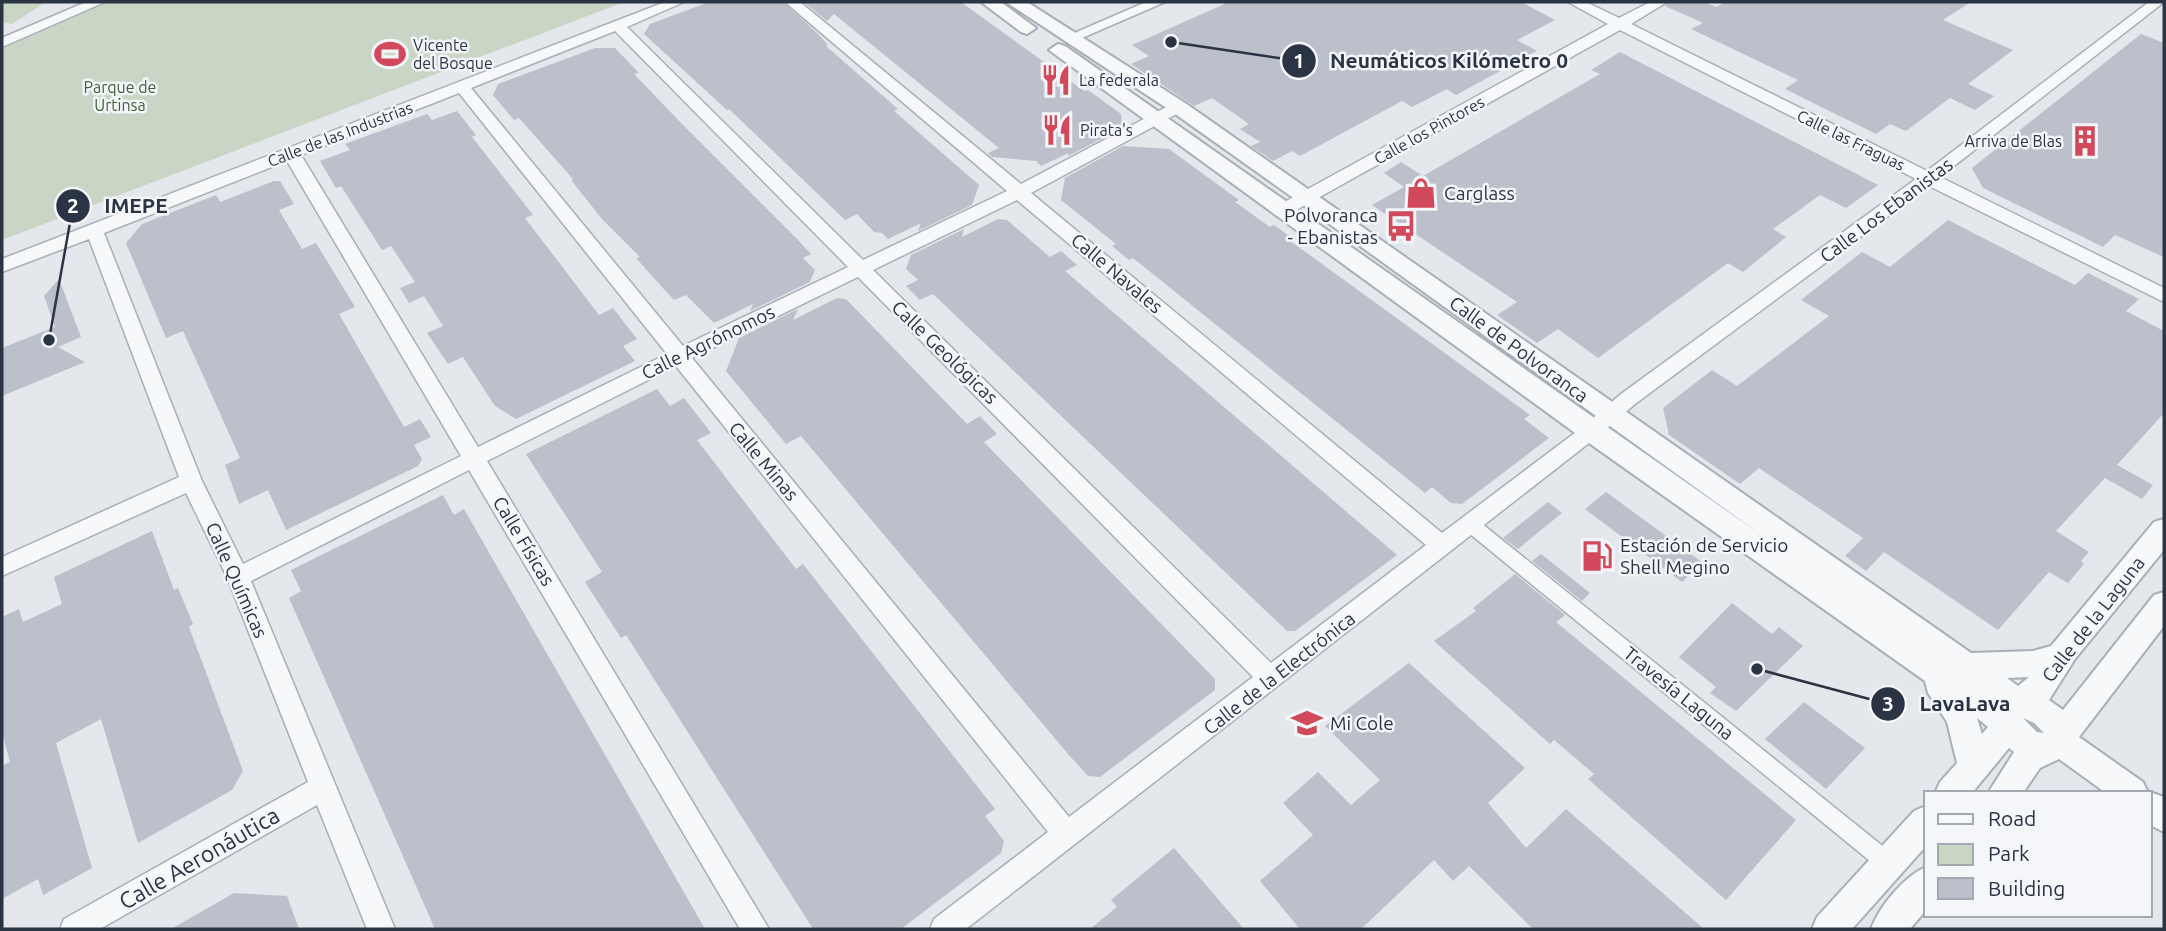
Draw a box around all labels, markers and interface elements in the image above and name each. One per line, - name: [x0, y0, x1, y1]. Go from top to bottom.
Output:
- place label: Vicente del Bosque: [413, 36, 493, 72]
- sports icon: Vicente del Bosque: [373, 37, 407, 71]
- callout: Neumáticos Kilómetro 0: [1281, 40, 1583, 82]
- text: 1: [1293, 48, 1305, 72]
- text: Neumáticos Kilómetro 0: [1330, 48, 1568, 72]
- restaurant icon: La federala: [1039, 63, 1073, 97]
- place label: La federala: [1079, 71, 1159, 89]
- park label: Parque de Urtinsa: [84, 78, 156, 114]
- street label: Calle los Pintores: [1371, 92, 1487, 168]
- street label: Calle de las Industrias: [265, 98, 415, 170]
- street label: Calle las Fraguas: [1794, 106, 1908, 174]
- restaurant icon: Pirata's: [1040, 113, 1074, 147]
- place label: Pirata's: [1080, 121, 1133, 139]
- building icon: Arriva de Blas: [2068, 124, 2102, 158]
- place label: Arriva de Blas: [1965, 132, 2062, 150]
- street label: Calle Los Ebanistas: [1815, 153, 1957, 267]
- shop icon: Carglass: [1404, 176, 1438, 210]
- place label: Carglass: [1444, 182, 1515, 204]
- callout: IMEPE: [55, 185, 182, 227]
- text: 2: [67, 193, 79, 217]
- text: IMEPE: [104, 193, 168, 217]
- place label: Polvoranca - Ebanistas: [1284, 204, 1378, 248]
- bus stop icon: Polvoranca - Ebanistas: [1384, 209, 1418, 243]
- street label: Calle Navales: [1067, 228, 1167, 318]
- street label: Calle de Polvoranca: [1445, 291, 1593, 407]
- street label: Calle Geológicas: [887, 296, 1003, 408]
- street label: Calle Agrónomos: [638, 300, 778, 384]
- street label: Calle Minas: [725, 417, 803, 505]
- street label: Calle Físicas: [489, 492, 559, 590]
- street label: Calle Químicas: [202, 519, 272, 641]
- place label: Estación de Servicio Shell Megino: [1620, 534, 1788, 578]
- fuel station icon: Estación de Servicio Shell Megino: [1580, 539, 1614, 573]
- street label: Calle de la Laguna: [2037, 552, 2149, 686]
- street label: Calle de la Electrónica: [1199, 607, 1359, 739]
- street label: Travesía Laguna: [1619, 642, 1739, 744]
- callout: LavaLava: [1871, 683, 2025, 725]
- text: 3: [1882, 691, 1894, 715]
- text: LavaLava: [1920, 691, 2010, 715]
- school or university icon: Mi Cole: [1290, 706, 1324, 740]
- place label: Mi Cole: [1330, 712, 1394, 734]
- legend: [1924, 791, 2152, 917]
- street label: Calle Aeronáutica: [114, 802, 284, 914]
- text: Road: [1988, 806, 2036, 830]
- text: Park: [1988, 841, 2030, 865]
- text: Building: [1988, 876, 2065, 900]

